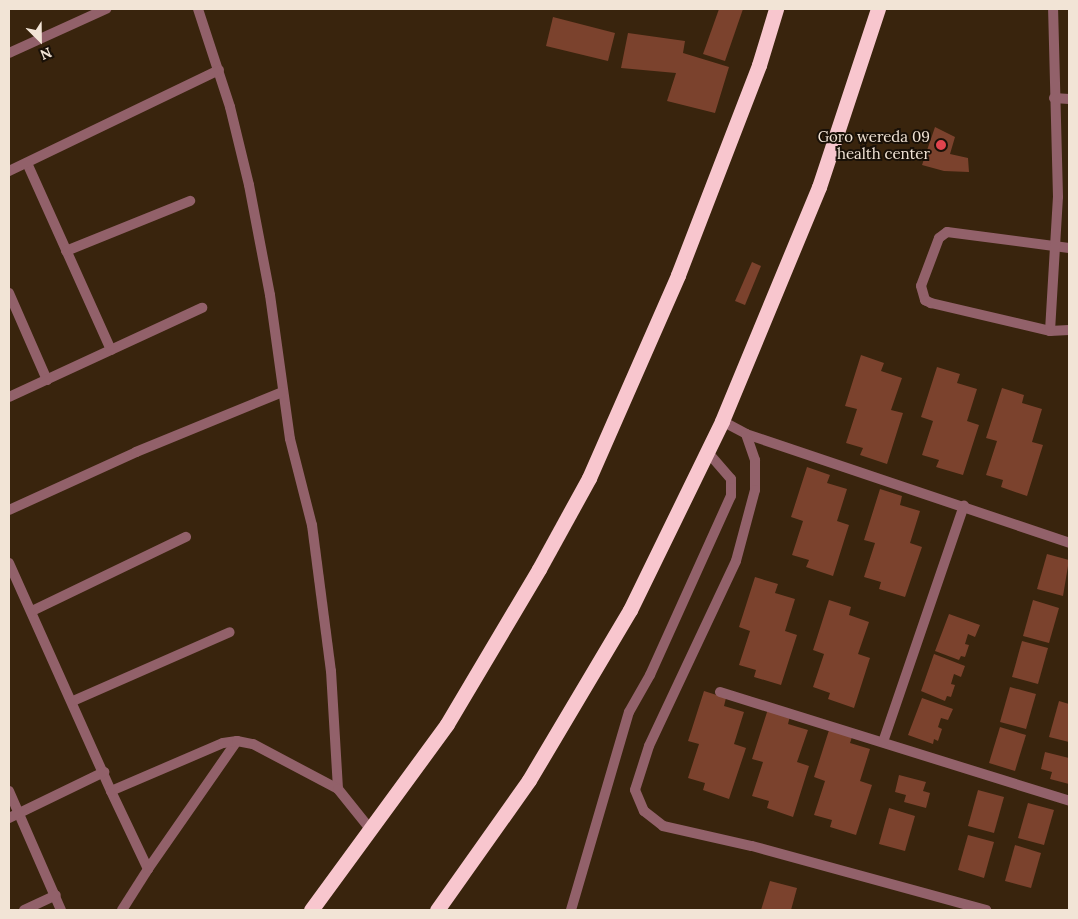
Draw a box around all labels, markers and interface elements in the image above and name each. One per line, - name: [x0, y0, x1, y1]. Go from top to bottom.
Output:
- north arrow: [15, 15, 65, 65]
- text: N: [37, 43, 54, 64]
- place label: Goro wereda 09 health center: [818, 127, 930, 162]
- marker: Goro wereda 09 health center: [934, 138, 948, 152]

